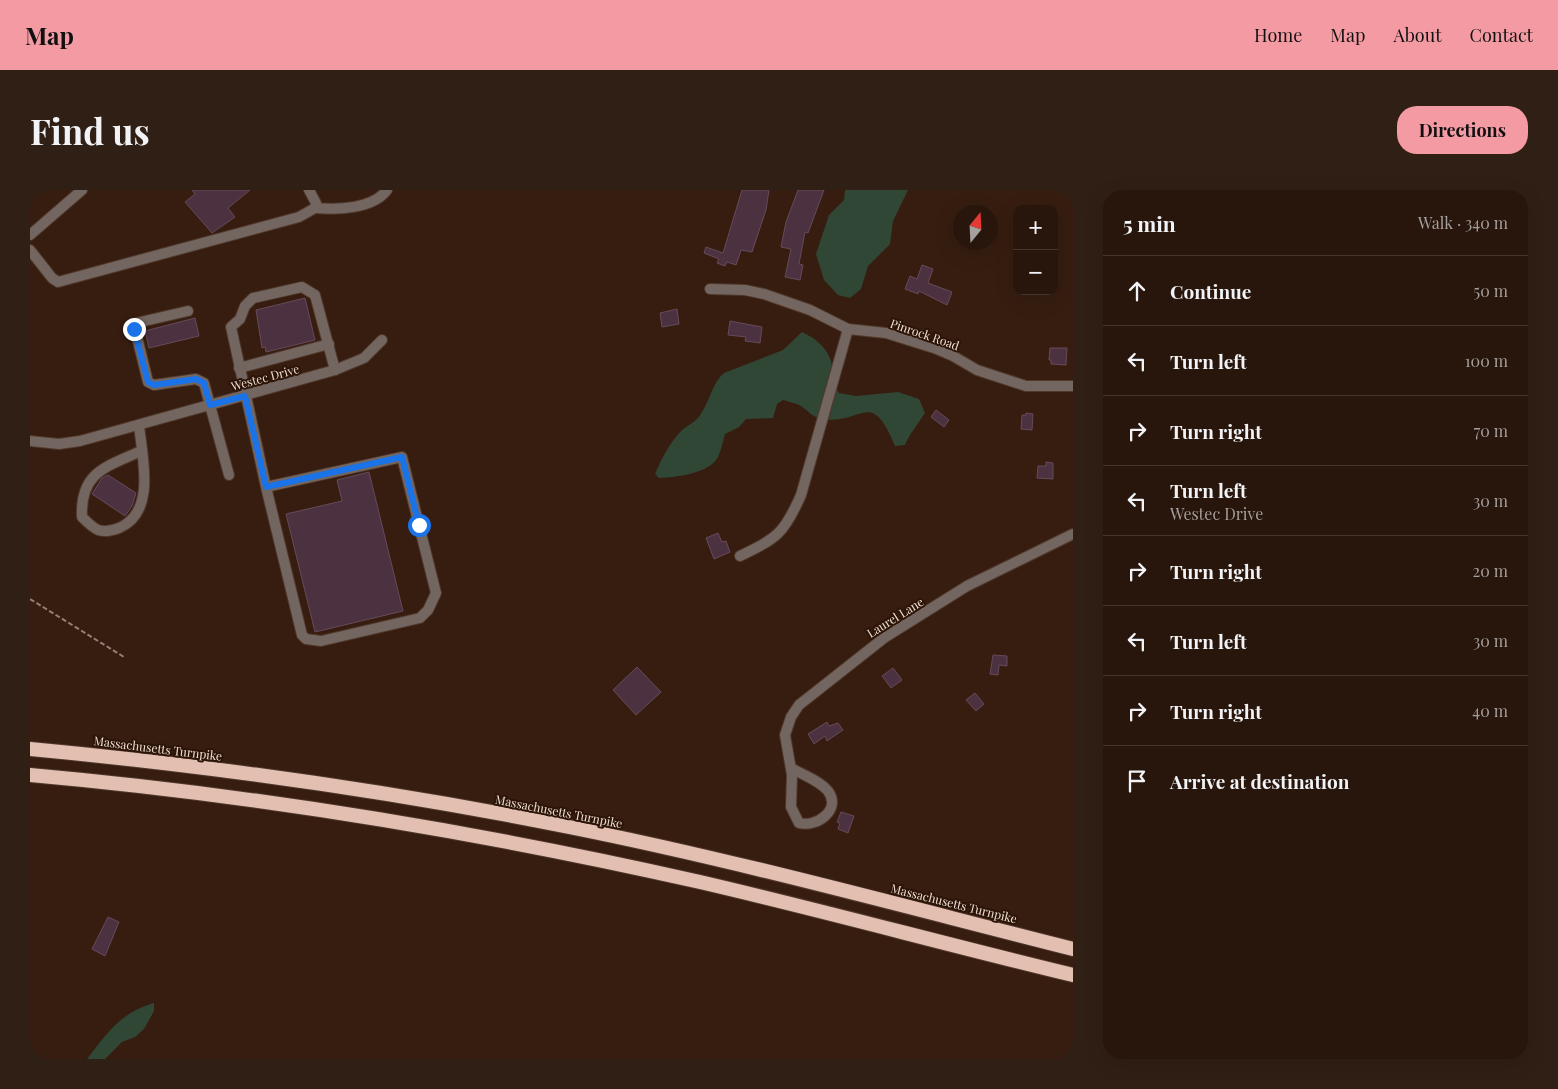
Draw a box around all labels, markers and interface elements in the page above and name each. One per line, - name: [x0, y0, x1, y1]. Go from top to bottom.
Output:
- text: Map: [25, 19, 74, 51]
- text: Home: [1254, 23, 1302, 47]
- text: Map: [1330, 23, 1365, 47]
- text: About: [1393, 23, 1442, 47]
- text: Contact: [1470, 23, 1533, 47]
- button: Directions: [1397, 106, 1528, 154]
- text: Find us: [30, 107, 150, 154]
- north arrow: [953, 205, 998, 250]
- map controls: [1013, 205, 1058, 295]
- button: +: [1013, 205, 1058, 250]
- text: 5 min: [1123, 209, 1176, 237]
- text: Walk · 340 m: [1418, 212, 1508, 233]
- button: −: [1013, 250, 1058, 295]
- icon: ahead: [1123, 277, 1151, 305]
- text: Continue: [1170, 278, 1251, 304]
- text: 50 m: [1474, 280, 1508, 301]
- street label: Pinrock Road: [888, 315, 962, 353]
- route end: [123, 318, 146, 341]
- icon: left: [1123, 347, 1151, 375]
- text: Turn left: [1170, 348, 1247, 374]
- text: 100 m: [1465, 350, 1508, 371]
- street label: Westec Drive: [228, 360, 301, 394]
- icon: right: [1123, 417, 1151, 445]
- text: Turn right: [1170, 418, 1262, 444]
- text: 70 m: [1474, 420, 1508, 441]
- text: Turn left: [1170, 477, 1247, 503]
- icon: left: [1123, 487, 1151, 515]
- text: 30 m: [1473, 490, 1508, 511]
- text: Westec Drive: [1170, 503, 1263, 524]
- route start: [408, 514, 431, 537]
- icon: right: [1123, 557, 1151, 585]
- text: Turn right: [1170, 558, 1262, 584]
- text: 20 m: [1473, 560, 1508, 581]
- street label: Laurel Lane: [864, 593, 926, 641]
- icon: left: [1123, 627, 1151, 655]
- text: Turn left: [1170, 628, 1247, 654]
- text: 30 m: [1473, 630, 1508, 651]
- icon: right: [1123, 697, 1151, 725]
- text: Turn right: [1170, 698, 1262, 724]
- text: 40 m: [1472, 700, 1508, 721]
- street label: Massachusetts Turnpike: [93, 732, 223, 764]
- icon: arrive: [1123, 767, 1151, 795]
- text: Arrive at destination: [1170, 768, 1350, 794]
- street label: Massachusetts Turnpike: [494, 791, 624, 831]
- street label: Massachusetts Turnpike: [889, 880, 1019, 926]

